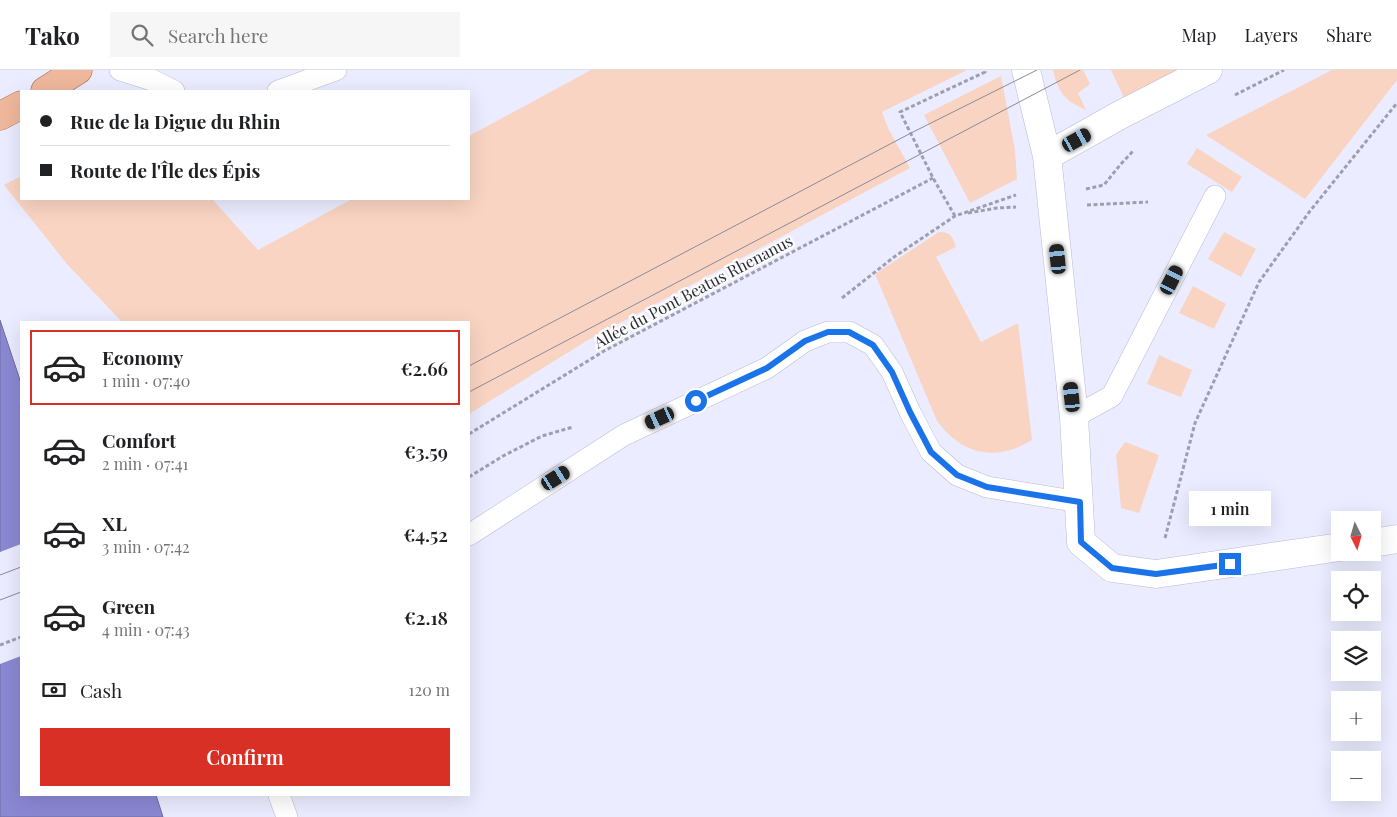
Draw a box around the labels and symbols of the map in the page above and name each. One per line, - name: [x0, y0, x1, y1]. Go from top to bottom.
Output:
- car: [1060, 126, 1093, 154]
- street label: Allée du Pont Beatus Rhenanus: [589, 230, 796, 353]
- car: [1048, 243, 1067, 275]
- car: [1158, 263, 1185, 297]
- car: [1062, 381, 1081, 413]
- route start: [685, 390, 707, 412]
- car: [643, 405, 676, 431]
- car: [539, 464, 572, 492]
- callout: 1 min: [1189, 492, 1271, 526]
- north arrow: [1331, 511, 1381, 561]
- route end: [1219, 553, 1241, 575]

